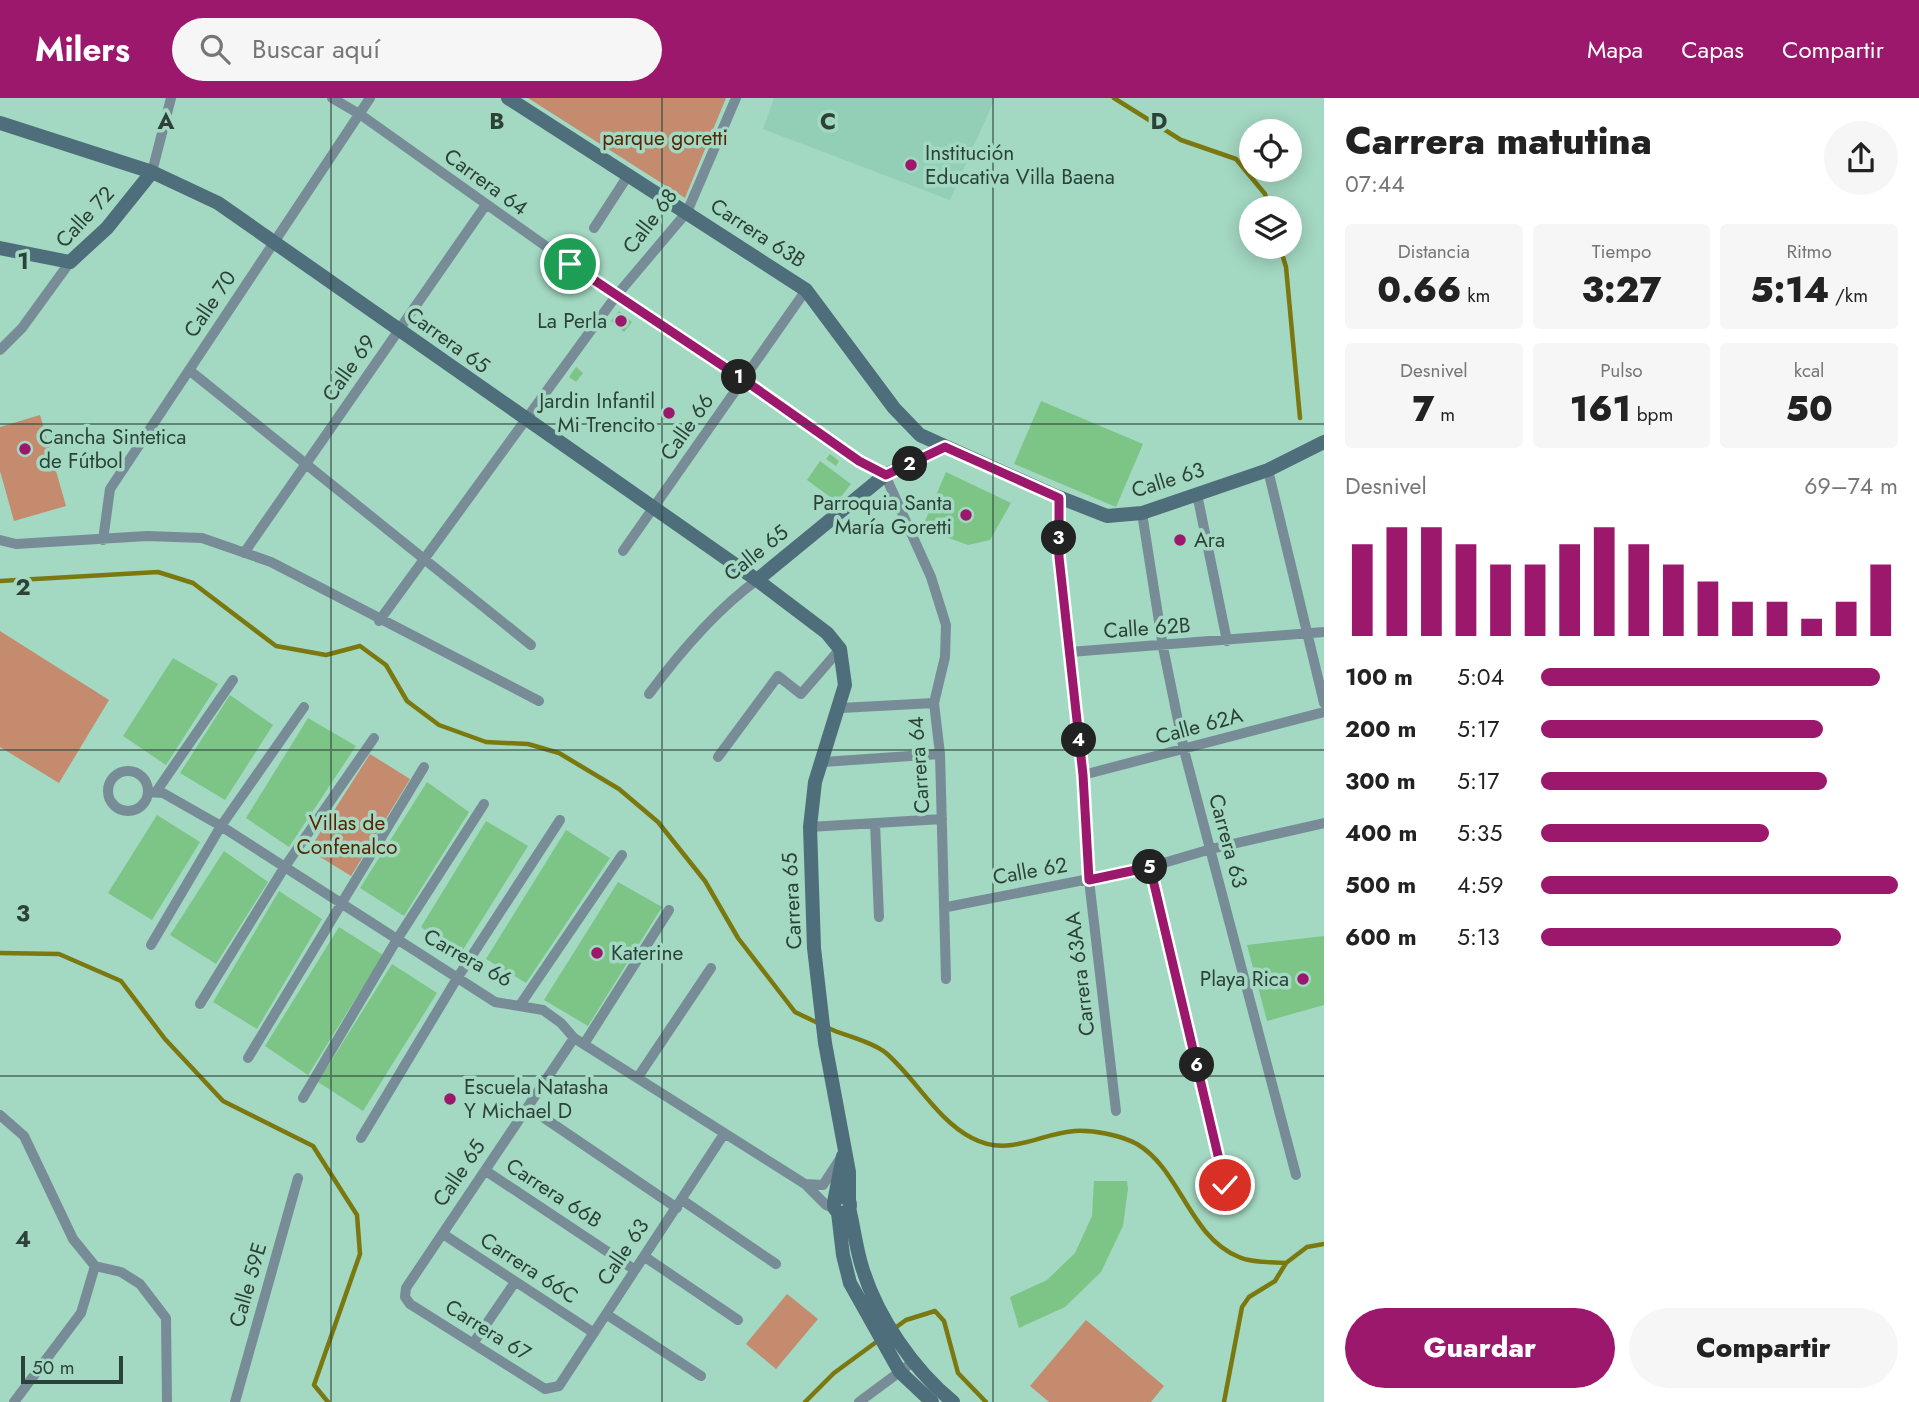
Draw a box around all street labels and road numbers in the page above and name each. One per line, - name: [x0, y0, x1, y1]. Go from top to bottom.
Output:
- street label: Carrera 64: [438, 141, 534, 223]
- street label: Calle 72: [49, 180, 121, 254]
- street label: Calle 68: [616, 182, 684, 260]
- street label: Carrera 63B: [704, 191, 812, 275]
- street label: Calle 70: [177, 265, 243, 343]
- street label: Carrera 65: [400, 299, 496, 381]
- street label: Calle 69: [315, 328, 383, 408]
- street label: Calle 66: [653, 387, 721, 467]
- street label: Calle 63: [1128, 455, 1208, 505]
- street label: Calle 65: [717, 518, 795, 588]
- street label: Calle 62B: [1103, 610, 1191, 646]
- street label: Calle 62A: [1152, 700, 1246, 752]
- street label: Carrera 64: [901, 715, 937, 815]
- street label: Carrera 63: [1201, 790, 1255, 892]
- street label: Calle 62: [990, 850, 1070, 892]
- street label: Carrera 65: [774, 852, 810, 950]
- street label: Carrera 63AA: [1058, 910, 1102, 1038]
- street label: Carrera 66: [418, 921, 518, 995]
- street label: Calle 65: [426, 1133, 492, 1213]
- street label: Carrera 66B: [500, 1151, 608, 1235]
- street label: Calle 63: [590, 1213, 656, 1291]
- street label: Carrera 66C: [474, 1225, 584, 1311]
- street label: Calle 59E: [222, 1239, 274, 1331]
- street label: Carrera 67: [439, 1292, 537, 1368]

